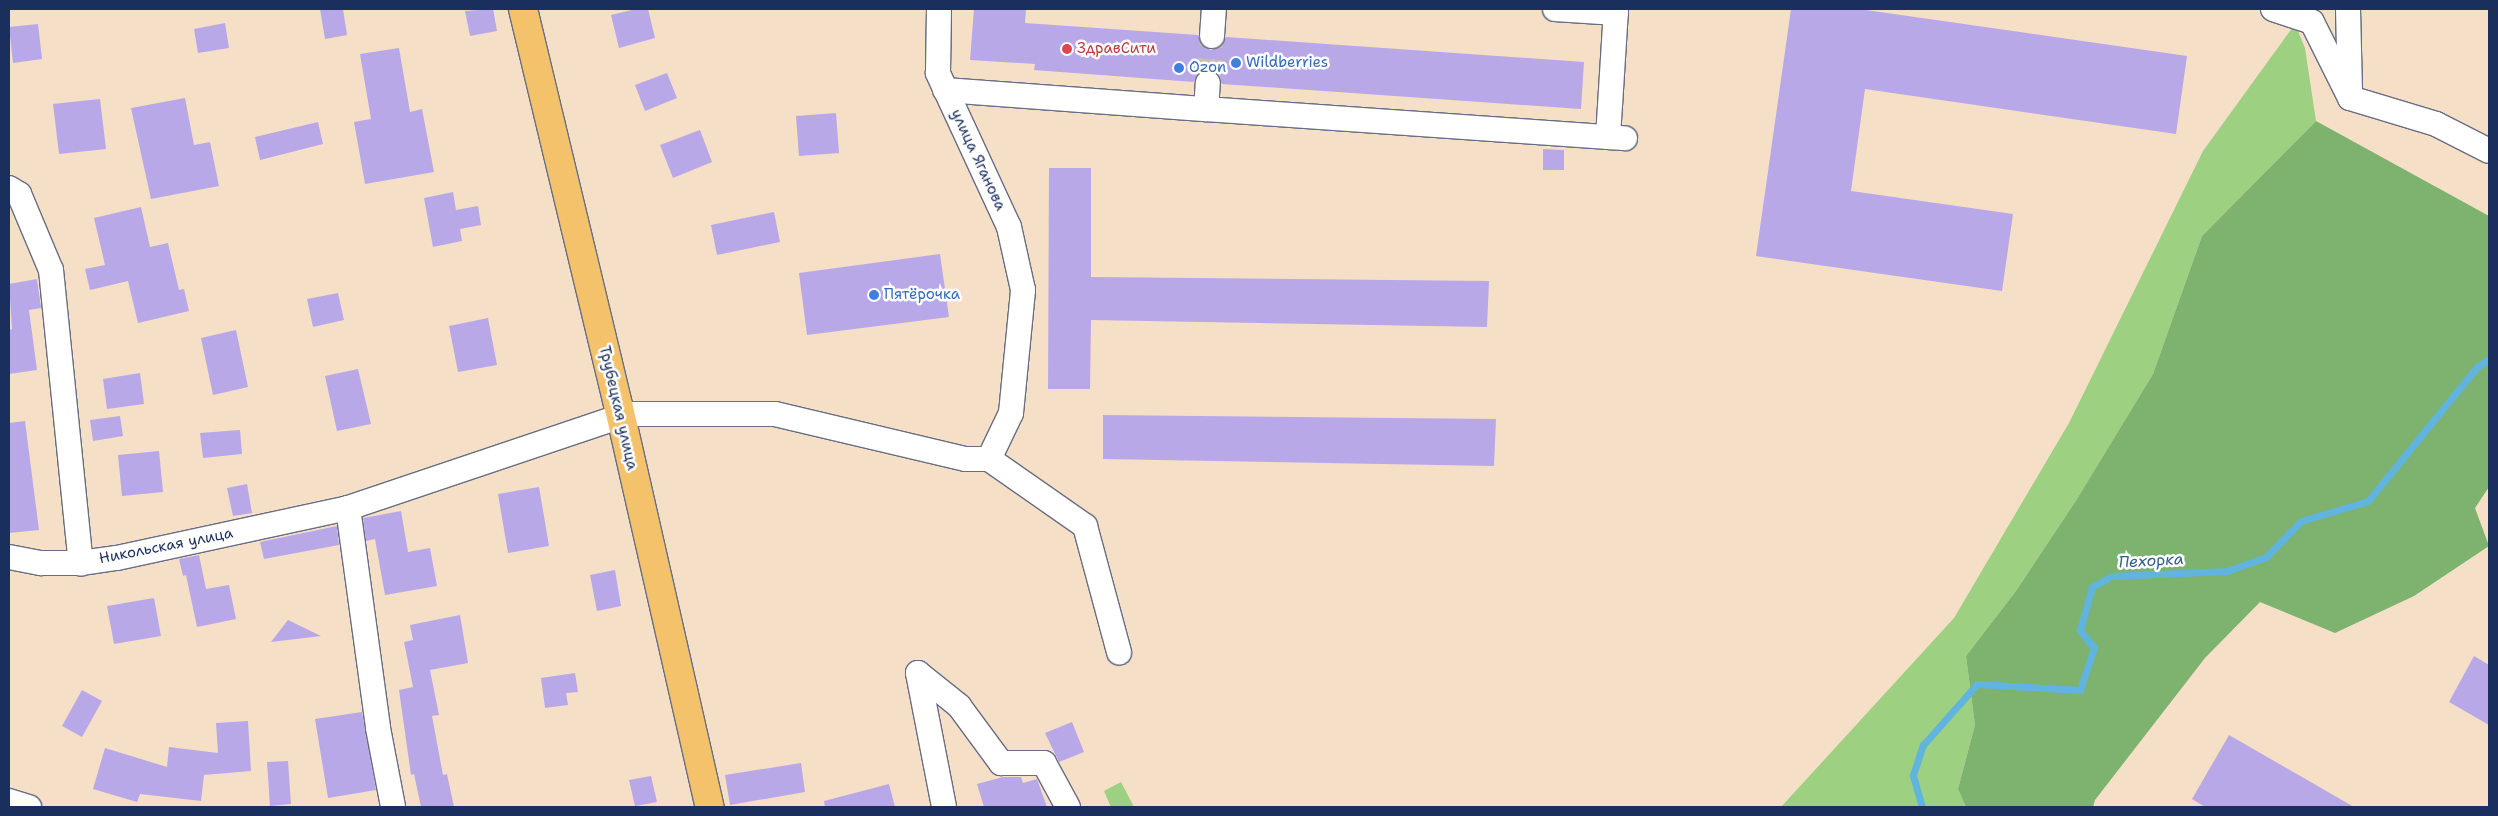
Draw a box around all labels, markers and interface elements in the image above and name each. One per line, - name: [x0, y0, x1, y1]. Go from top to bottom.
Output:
- place label: ЗдравСити: [1077, 40, 1156, 58]
- marker: ЗдравСити: [1061, 43, 1073, 55]
- place label: Wildberries: [1246, 54, 1328, 72]
- marker: Wildberries: [1230, 57, 1242, 69]
- place label: Ozon: [1189, 59, 1226, 77]
- marker: Ozon: [1173, 62, 1185, 74]
- street label: улица Яганова: [947, 106, 1009, 214]
- place label: Пятёрочка: [884, 286, 960, 304]
- marker: Пятёрочка: [868, 289, 880, 301]
- street label: Трубецкая улица: [595, 344, 641, 472]
- street label: Никольская улица: [97, 524, 235, 568]
- water label: Пехорка: [2118, 550, 2184, 572]

